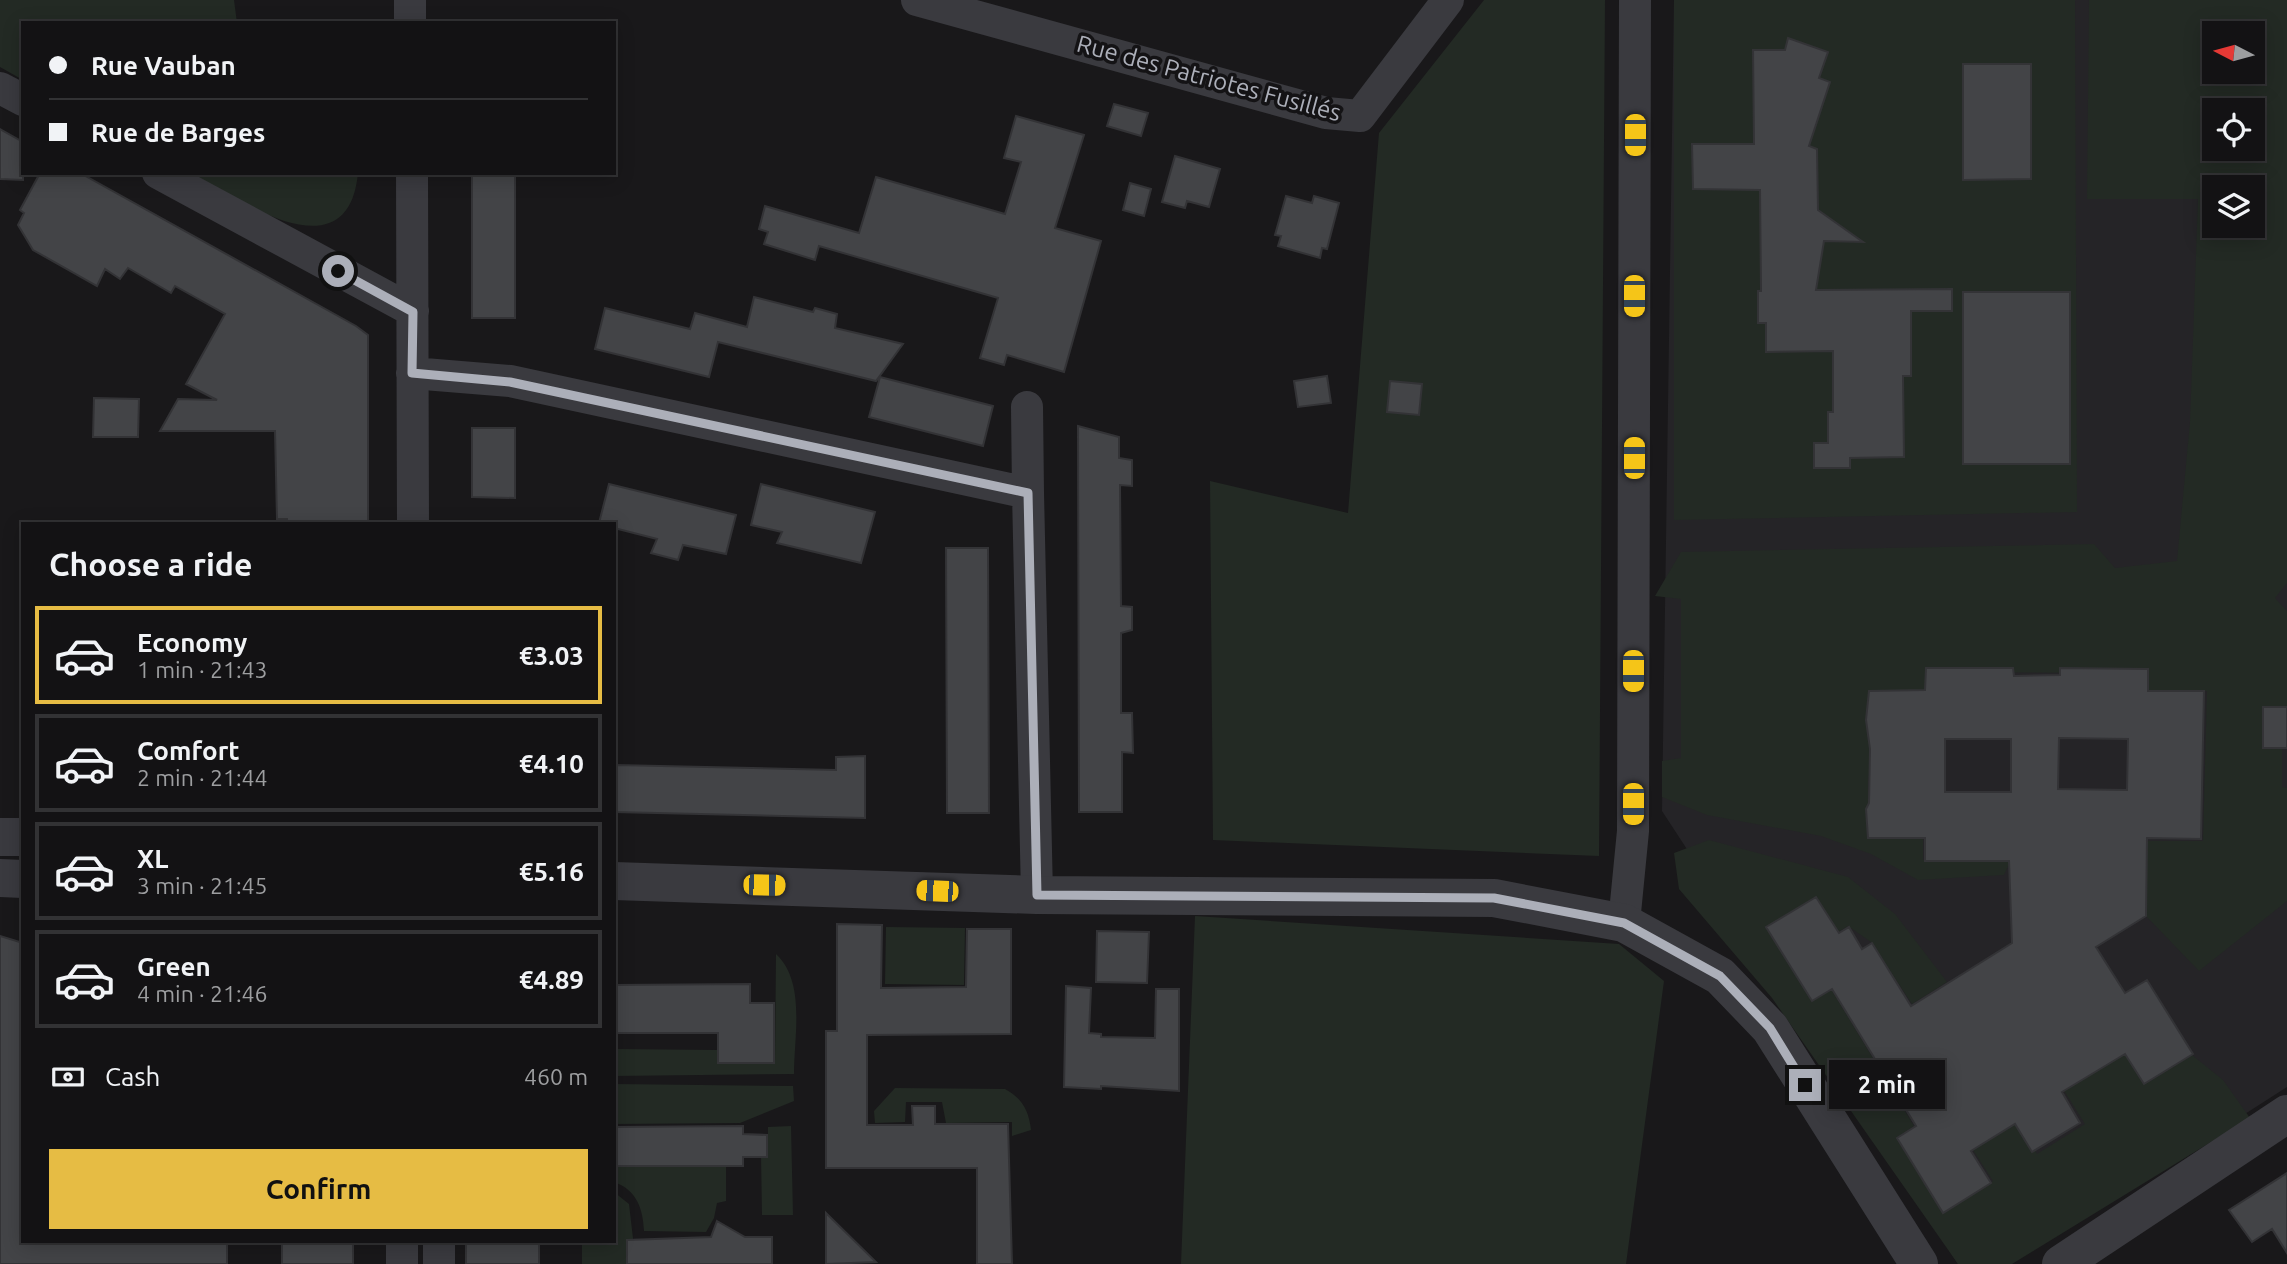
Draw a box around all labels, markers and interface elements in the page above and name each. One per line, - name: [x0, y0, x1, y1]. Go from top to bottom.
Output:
- north arrow: [2202, 21, 2264, 84]
- map controls: [2202, 21, 2265, 238]
- street label: Rue des Patriotes Fusillés: [1074, 30, 1344, 126]
- text: Rue Vauban: [91, 51, 236, 80]
- button: locate: [2202, 98, 2265, 161]
- car: [1625, 114, 1646, 156]
- text: Rue de Barges: [91, 118, 265, 147]
- button: layers: [2202, 175, 2265, 238]
- route start: [322, 255, 354, 287]
- car: [1624, 275, 1645, 317]
- car: [1624, 437, 1645, 479]
- text: Choose a ride: [49, 546, 252, 582]
- icon: car: [53, 624, 116, 687]
- text: Economy: [137, 628, 247, 657]
- text: €3.03: [519, 641, 584, 670]
- car: [1623, 650, 1644, 692]
- text: 1 min · 21:43: [137, 657, 268, 682]
- icon: car: [53, 732, 116, 795]
- text: Comfort: [137, 736, 240, 765]
- text: €4.10: [519, 749, 584, 778]
- text: 2 min · 21:44: [137, 765, 268, 790]
- car: [1623, 783, 1644, 825]
- icon: car: [53, 840, 116, 903]
- text: XL: [137, 844, 168, 873]
- text: €5.16: [519, 857, 584, 886]
- text: 3 min · 21:45: [137, 873, 268, 898]
- car: [743, 874, 786, 896]
- car: [916, 880, 959, 902]
- icon: car: [53, 948, 116, 1011]
- text: Green: [137, 952, 211, 981]
- text: €4.89: [519, 965, 584, 994]
- text: 4 min · 21:46: [137, 981, 268, 1006]
- icon: cash: [49, 1058, 87, 1096]
- callout: 2 min: [1829, 1060, 1945, 1110]
- text: Cash: [105, 1062, 160, 1091]
- text: 460 m: [524, 1064, 588, 1089]
- route end: [1789, 1069, 1821, 1101]
- text: 2 min: [1858, 1072, 1916, 1097]
- button: Confirm: [49, 1149, 588, 1229]

